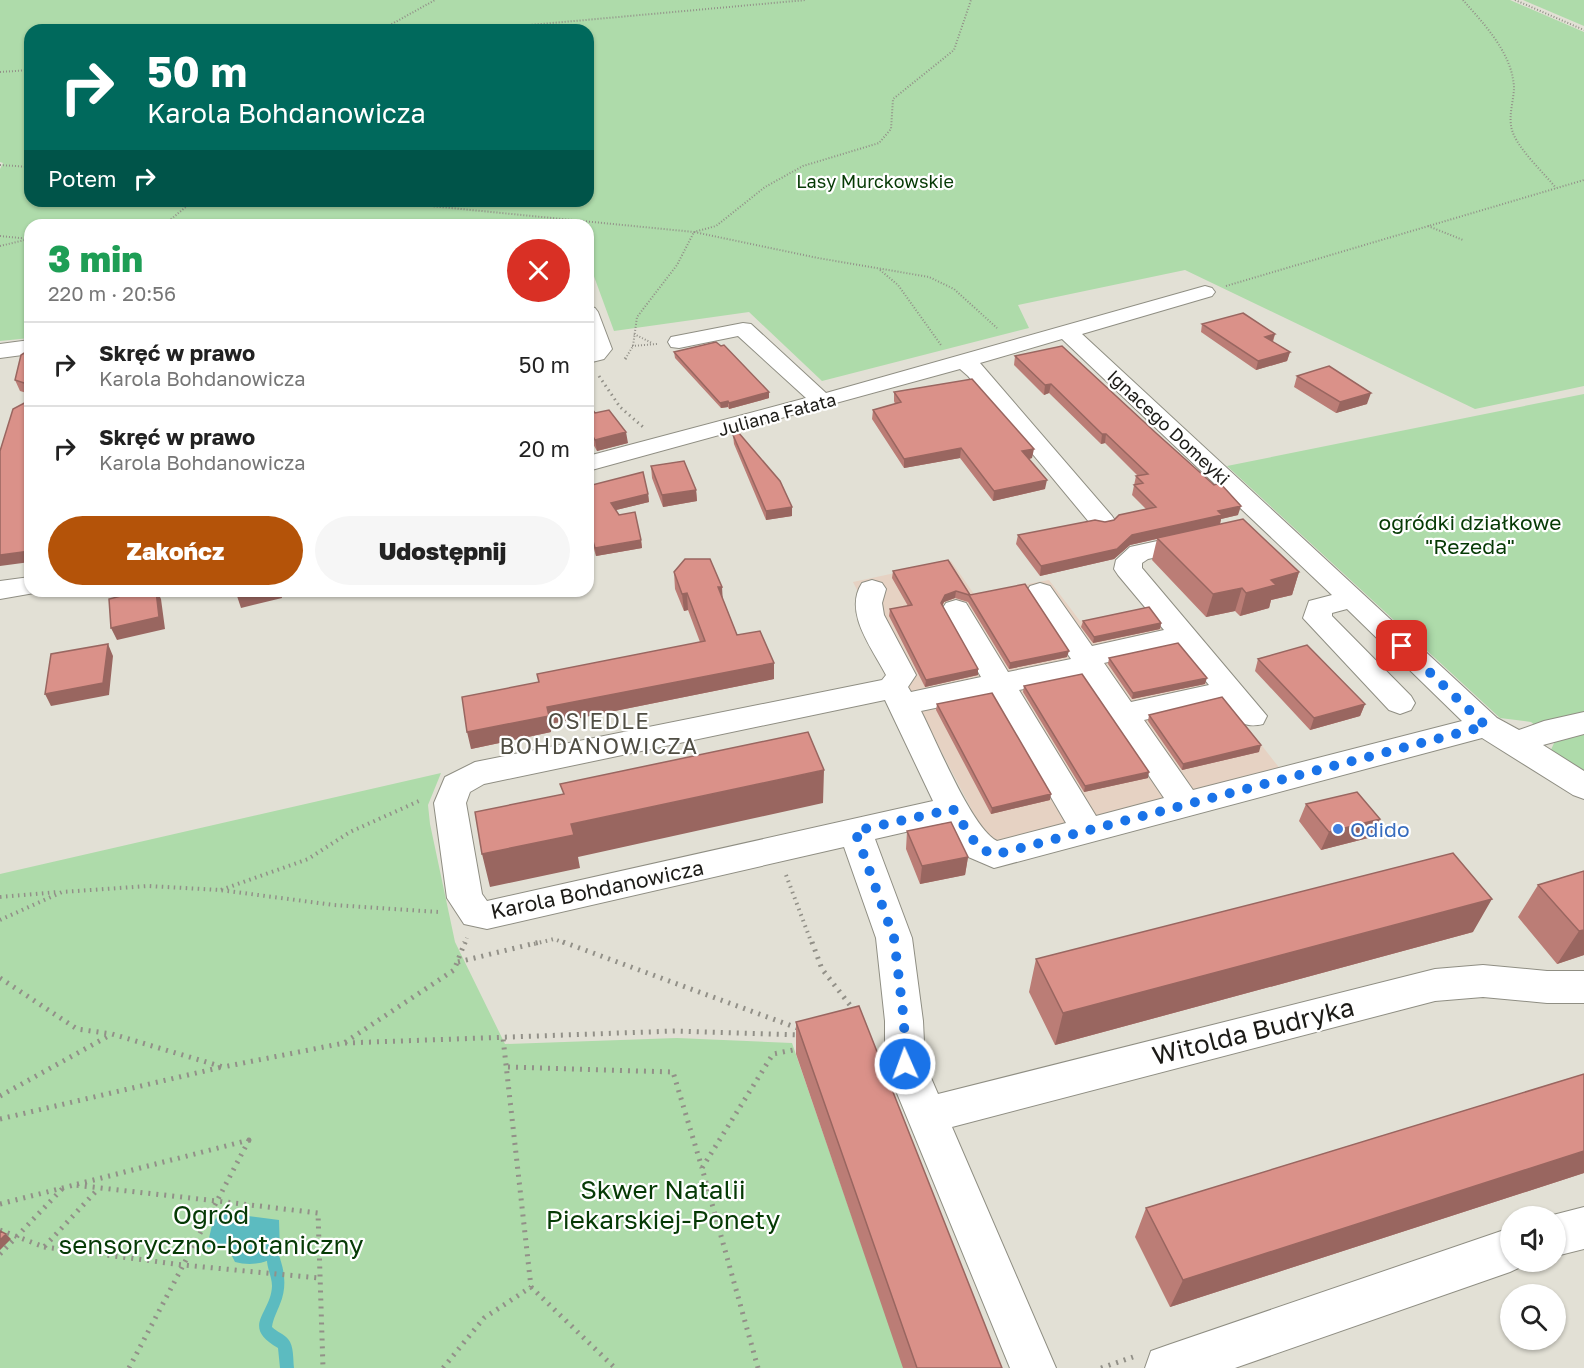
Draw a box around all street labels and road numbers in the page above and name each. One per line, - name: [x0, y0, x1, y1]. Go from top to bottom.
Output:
- street label: Ignacego Domeyki: [1103, 365, 1235, 489]
- street label: Juliana Fałata: [716, 388, 838, 440]
- street label: Karola Bohdanowicza: [488, 854, 706, 924]
- street label: Witolda Budryka: [1149, 991, 1357, 1071]

